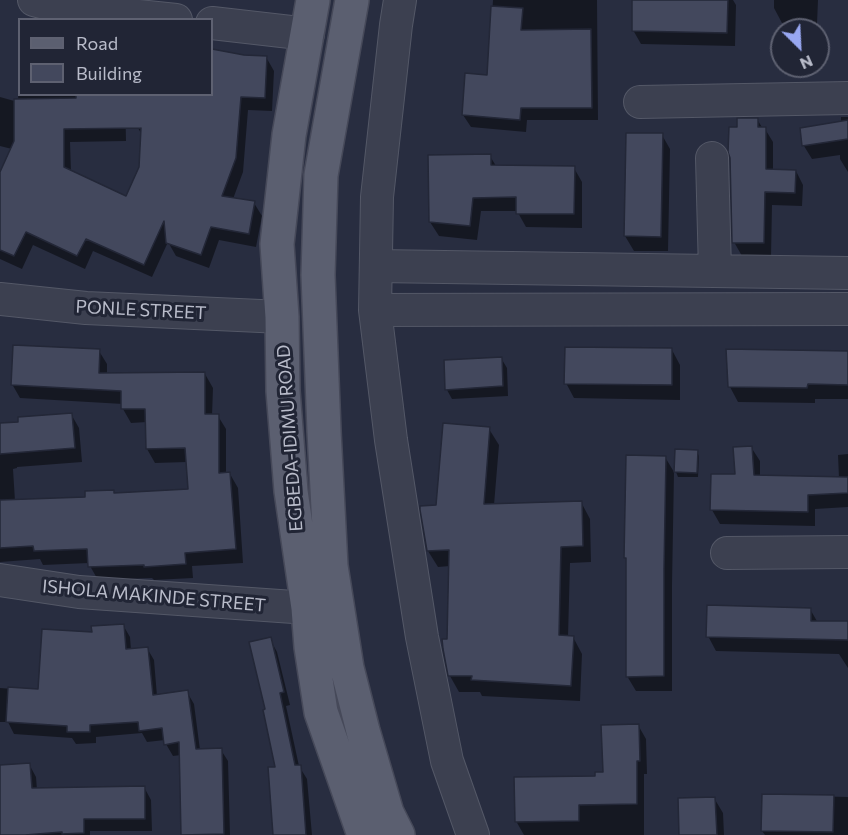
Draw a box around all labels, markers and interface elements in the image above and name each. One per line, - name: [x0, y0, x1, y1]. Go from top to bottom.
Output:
- legend: [18, 18, 213, 96]
- north arrow: [770, 18, 830, 78]
- text: Road: [76, 32, 118, 54]
- text: N: [797, 52, 816, 74]
- text: Building: [76, 62, 142, 84]
- street label: PONLE STREET: [75, 296, 207, 324]
- street label: EGBEDA-IDIMU ROAD: [273, 344, 307, 532]
- street label: ISHOLA MAKINDE STREET: [41, 575, 267, 617]

